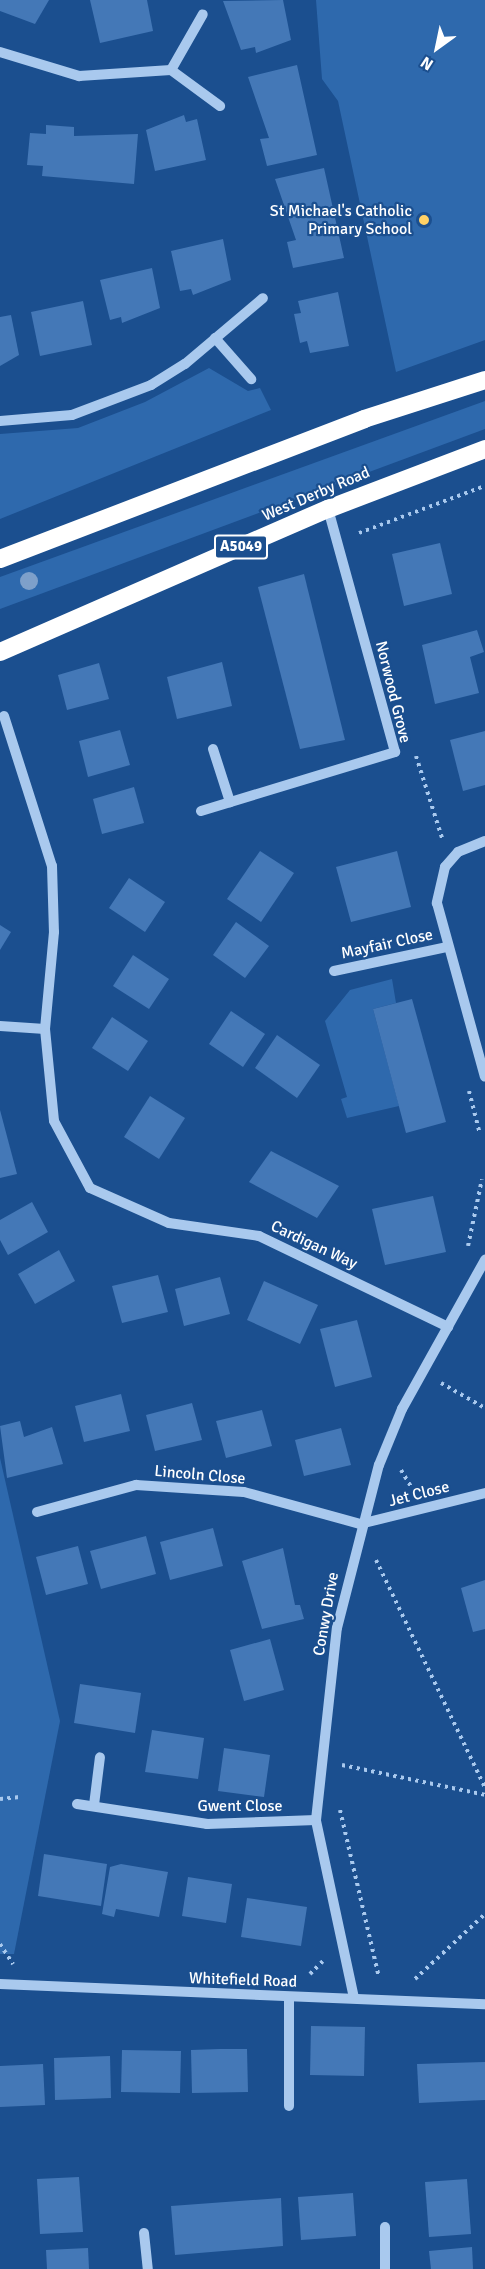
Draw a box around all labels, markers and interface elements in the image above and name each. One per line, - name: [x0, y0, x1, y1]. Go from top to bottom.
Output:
- north arrow: [407, 18, 467, 78]
- text: N: [417, 52, 437, 75]
- place label: St Michael's Catholic Primary School: [270, 201, 412, 239]
- marker: St Michael's Catholic Primary School: [417, 213, 431, 227]
- street label: West Derby Road: [259, 463, 373, 525]
- road number: A5049: [214, 535, 268, 559]
- street label: Norwood Grove: [371, 639, 415, 745]
- street label: Mayfair Close: [339, 925, 435, 963]
- street label: Cardigan Way: [268, 1217, 360, 1273]
- street label: Lincoln Close: [154, 1461, 246, 1489]
- street label: Jet Close: [387, 1477, 451, 1511]
- street label: Conwy Drive: [309, 1571, 343, 1657]
- street label: Gwent Close: [197, 1796, 283, 1816]
- street label: Whitefield Road: [189, 1969, 297, 1991]

